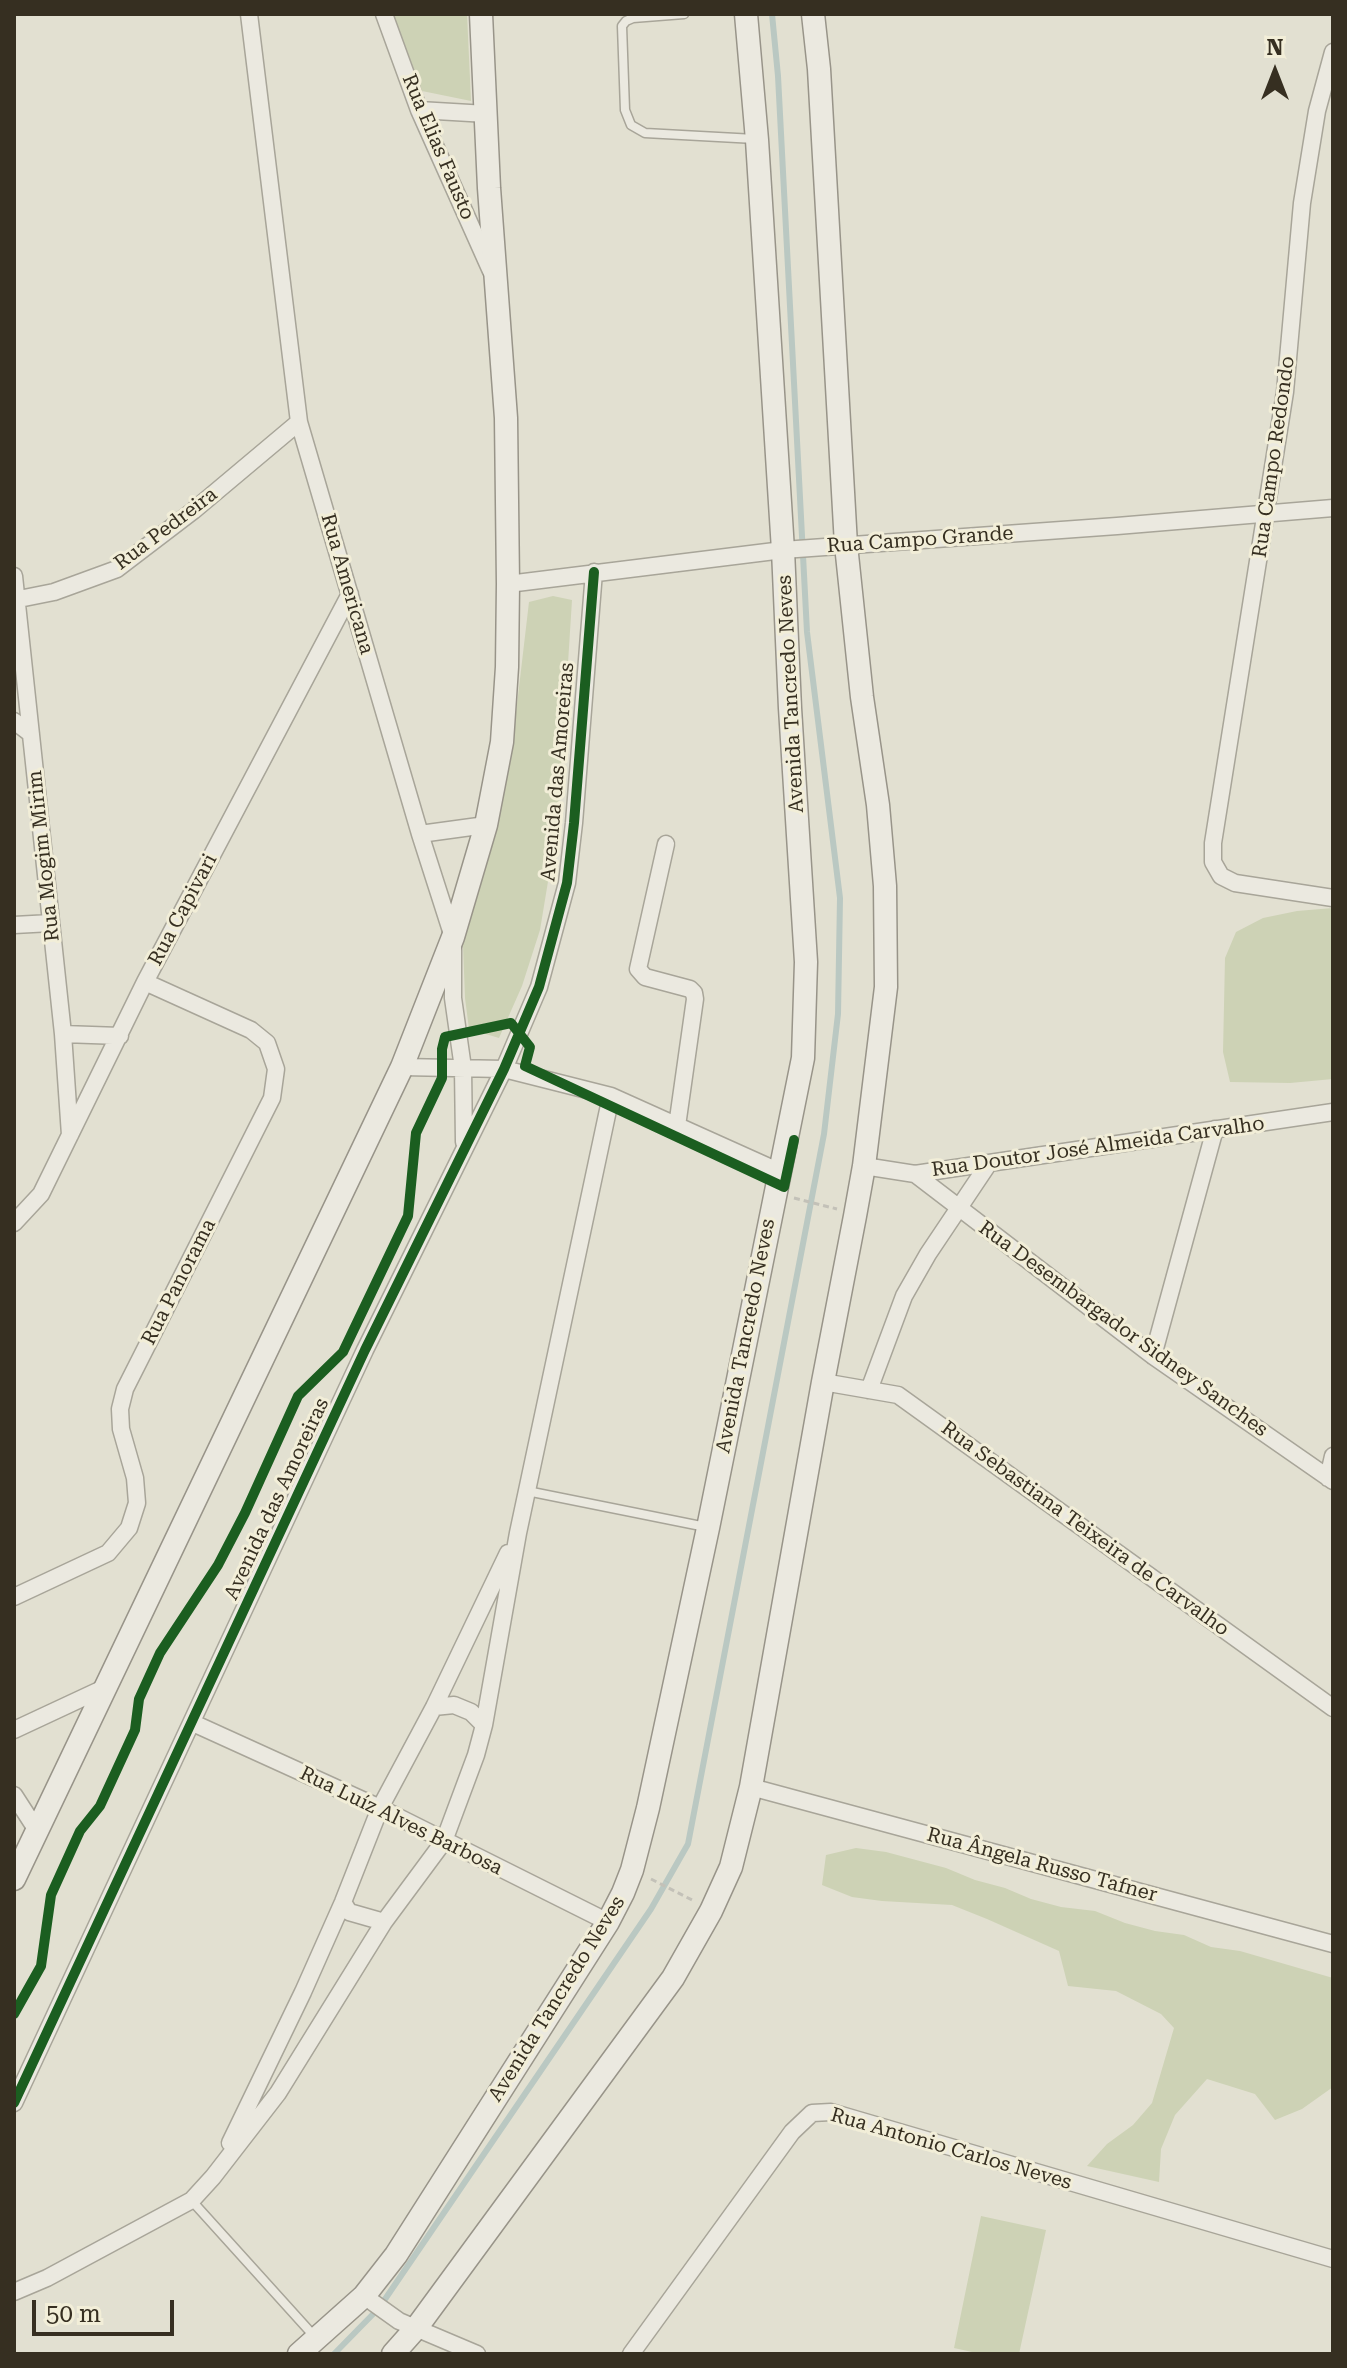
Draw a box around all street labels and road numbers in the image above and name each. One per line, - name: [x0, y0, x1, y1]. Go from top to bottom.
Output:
- street label: Rua Elias Fausto: [396, 71, 480, 223]
- street label: Rua Campo Redondo: [1248, 355, 1300, 559]
- street label: Rua Pedreira: [110, 483, 222, 575]
- street label: Rua Americana: [315, 511, 379, 657]
- street label: Rua Campo Grande: [826, 522, 1014, 558]
- street label: Avenida Tancredo Neves: [773, 575, 809, 813]
- street label: Avenida das Amoreiras: [536, 661, 580, 883]
- street label: Rua Mogim Mirim: [23, 769, 65, 943]
- street label: Rua Capivari: [143, 850, 223, 970]
- street label: Rua Doutor José Almeida Carvalho: [930, 1112, 1266, 1182]
- street label: Rua Panorama: [137, 1215, 221, 1349]
- street label: Rua Desembargador Sidney Sanches: [974, 1216, 1272, 1442]
- street label: Avenida Tancredo Neves: [712, 1217, 780, 1455]
- street label: Avenida das Amoreiras: [220, 1394, 334, 1604]
- street label: Rua Sebastiana Teixeira de Carvalho: [936, 1416, 1234, 1642]
- street label: Rua Luíz Alves Barbosa: [296, 1761, 506, 1881]
- street label: Rua Ângela Russo Tafner: [924, 1823, 1160, 1907]
- street label: Avenida Tancredo Neves: [484, 1892, 630, 2106]
- street label: Rua Antonio Carlos Neves: [828, 2103, 1074, 2195]

